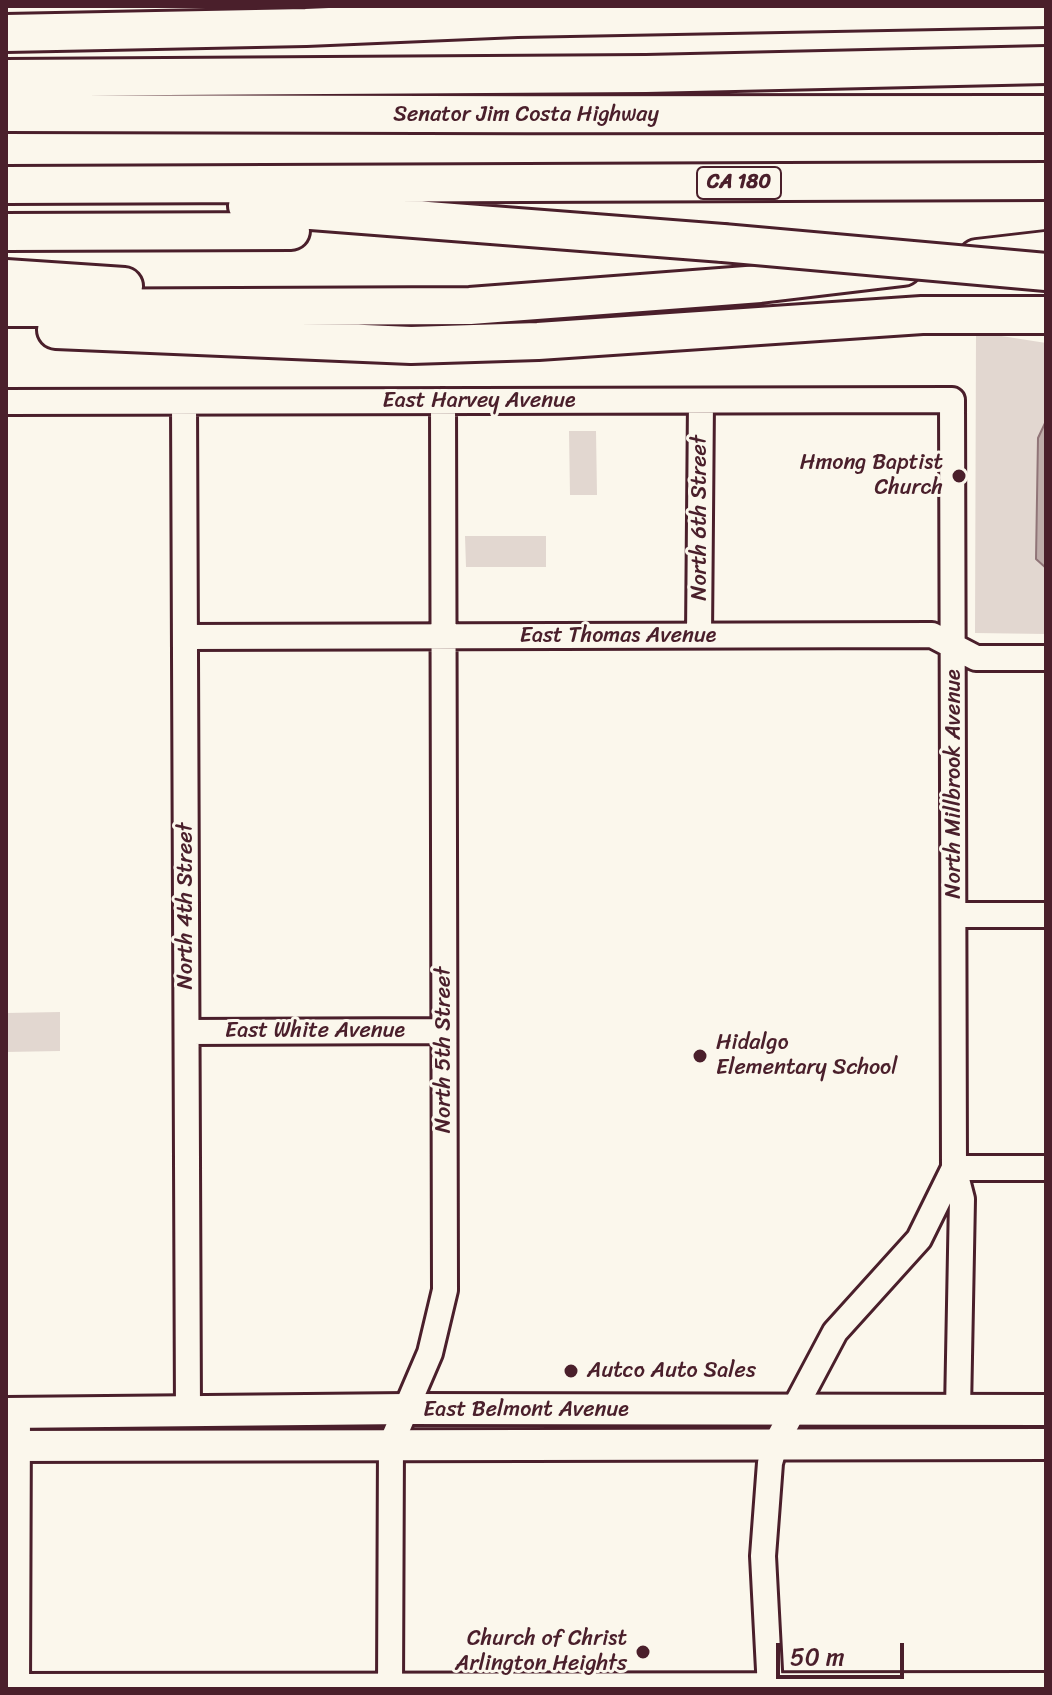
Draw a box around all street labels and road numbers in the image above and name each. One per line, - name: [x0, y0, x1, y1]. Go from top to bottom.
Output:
- street label: Senator Jim Costa Highway: [393, 102, 659, 128]
- road number: CA 180: [697, 167, 781, 199]
- street label: East Harvey Avenue: [382, 388, 576, 414]
- street label: North 6th Street: [687, 435, 713, 601]
- street label: East Thomas Avenue: [520, 623, 716, 649]
- street label: North Millbrook Avenue: [941, 669, 967, 899]
- street label: North 4th Street: [173, 823, 199, 989]
- street label: North 5th Street: [431, 967, 457, 1133]
- street label: East White Avenue: [225, 1018, 405, 1044]
- street label: East Belmont Avenue: [423, 1397, 629, 1423]

